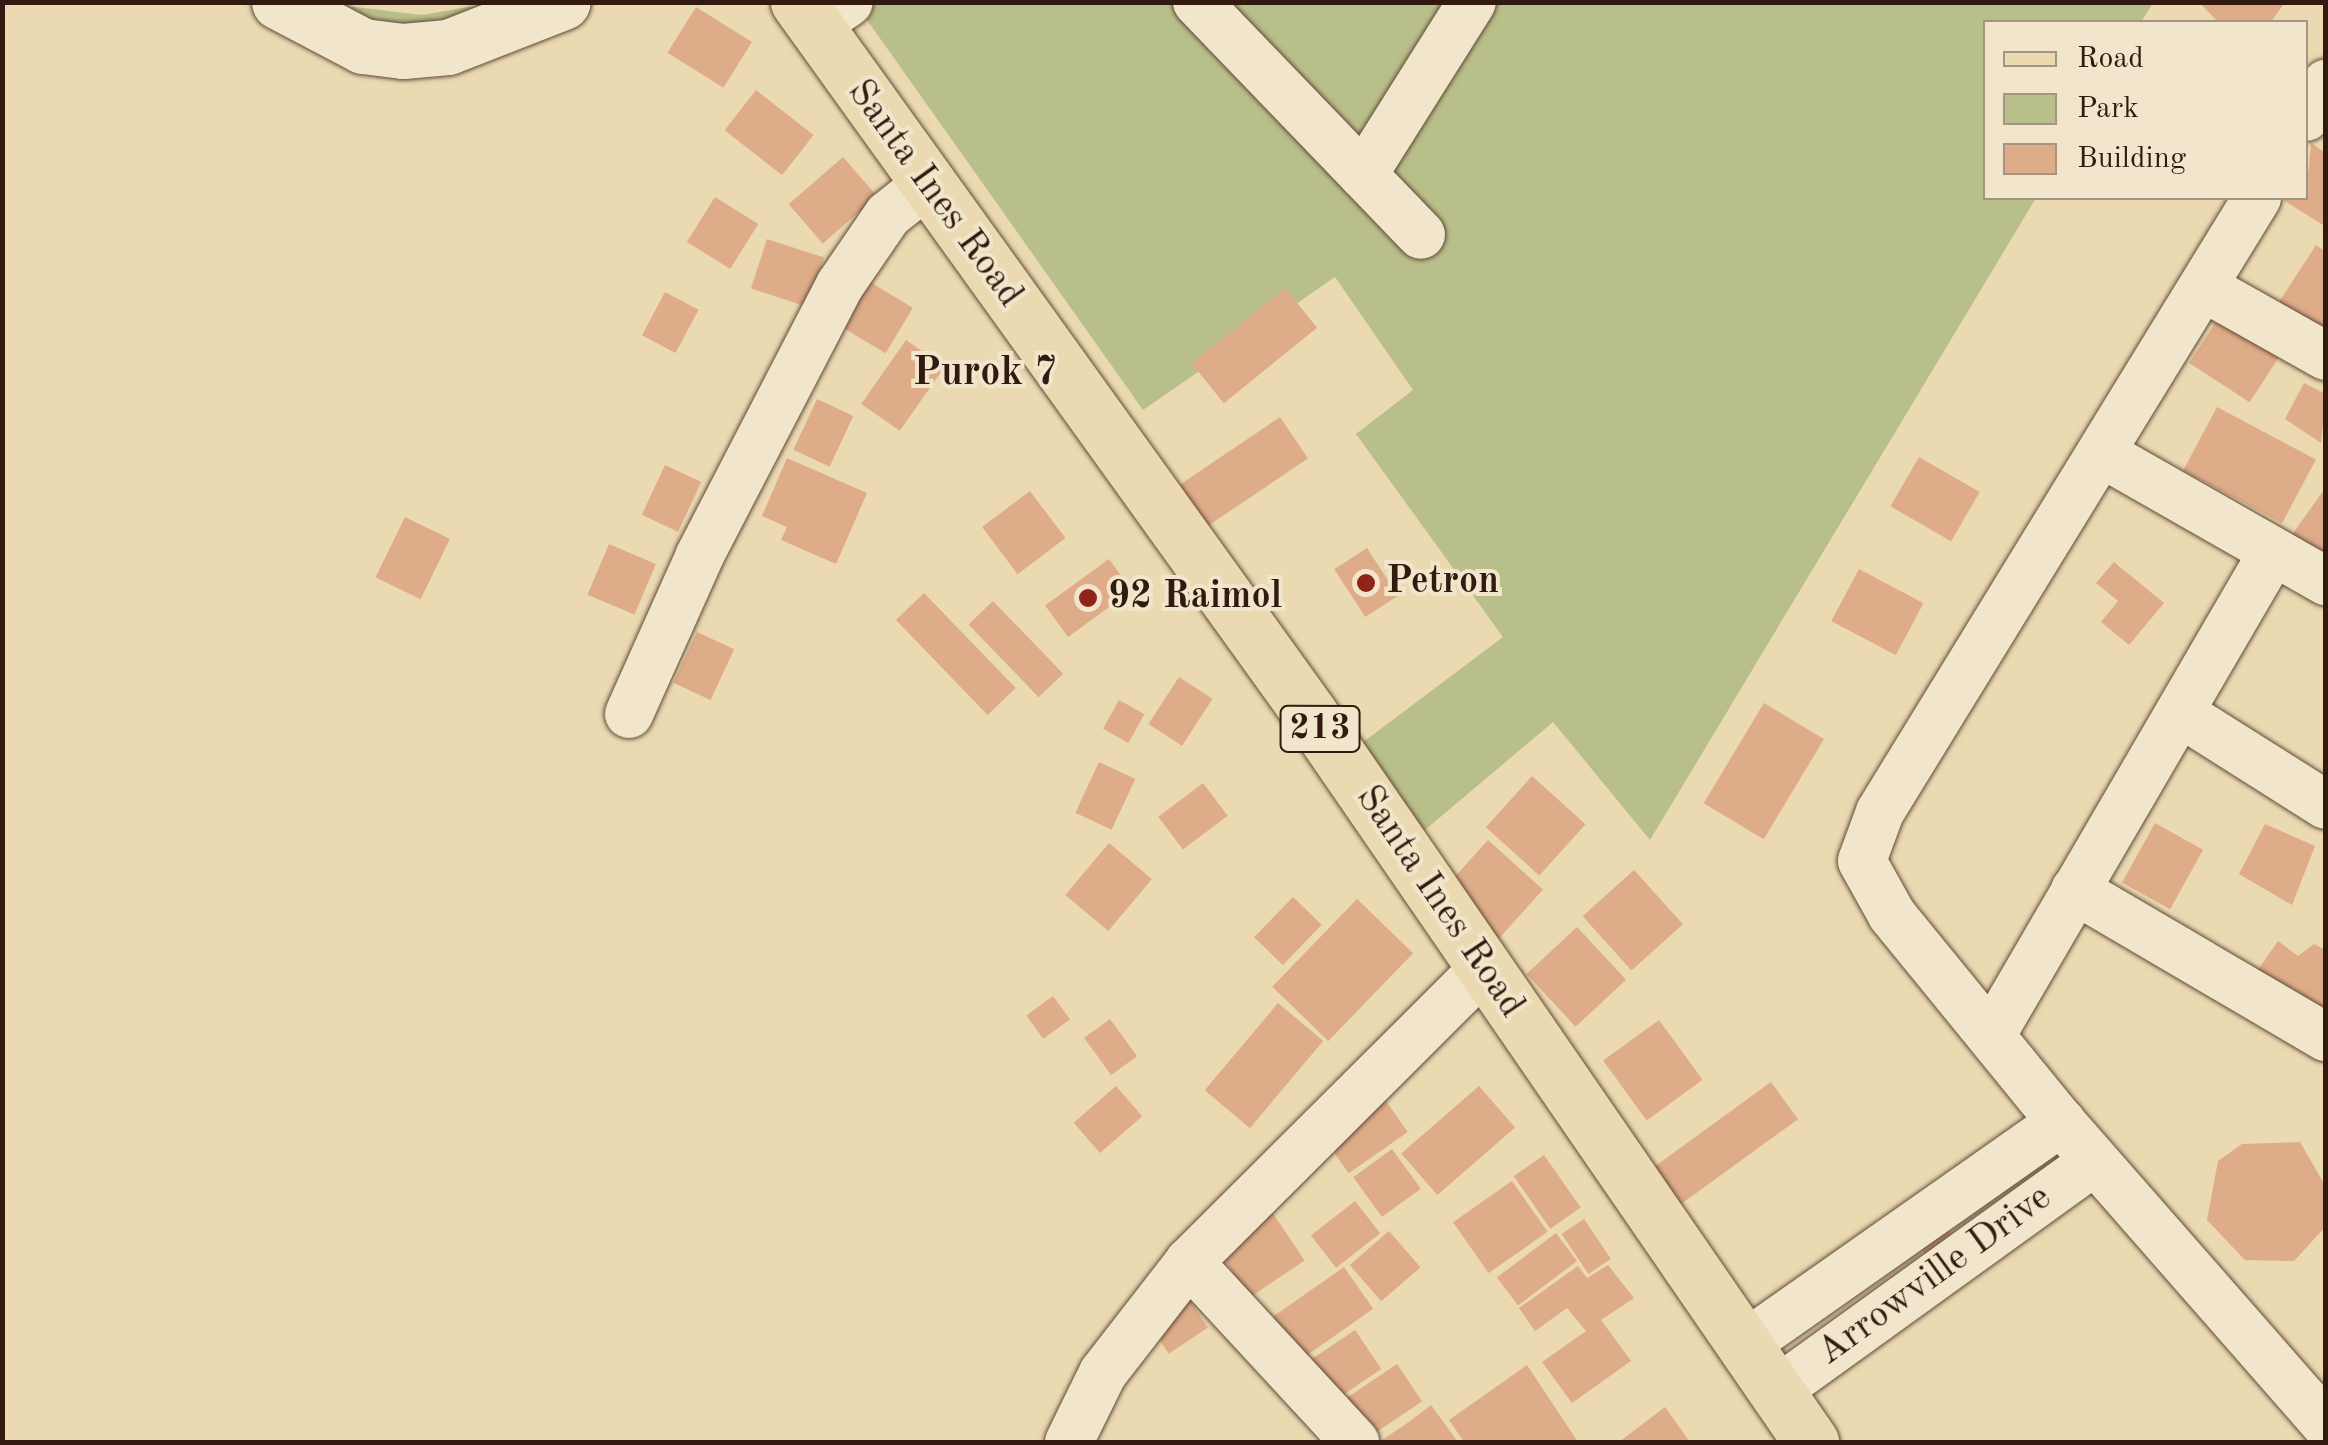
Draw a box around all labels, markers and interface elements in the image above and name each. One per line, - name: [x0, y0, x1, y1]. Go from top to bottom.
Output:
- legend: [1983, 20, 2308, 200]
- text: Road: [2077, 44, 2144, 74]
- street label: Santa Ines Road: [836, 71, 1032, 317]
- text: Park: [2077, 94, 2139, 124]
- text: Building: [2077, 144, 2186, 174]
- district label: Purok 7: [913, 350, 1057, 398]
- place label: Petron: [1386, 560, 1499, 606]
- marker: Petron: [1355, 572, 1377, 594]
- place label: 92 Raimol: [1108, 575, 1282, 621]
- marker: 92 Raimol: [1077, 587, 1099, 609]
- road number: 213: [1278, 699, 1362, 759]
- street label: Santa Ines Road: [1345, 777, 1533, 1027]
- street label: Arrowville Drive: [1809, 1176, 2061, 1376]

